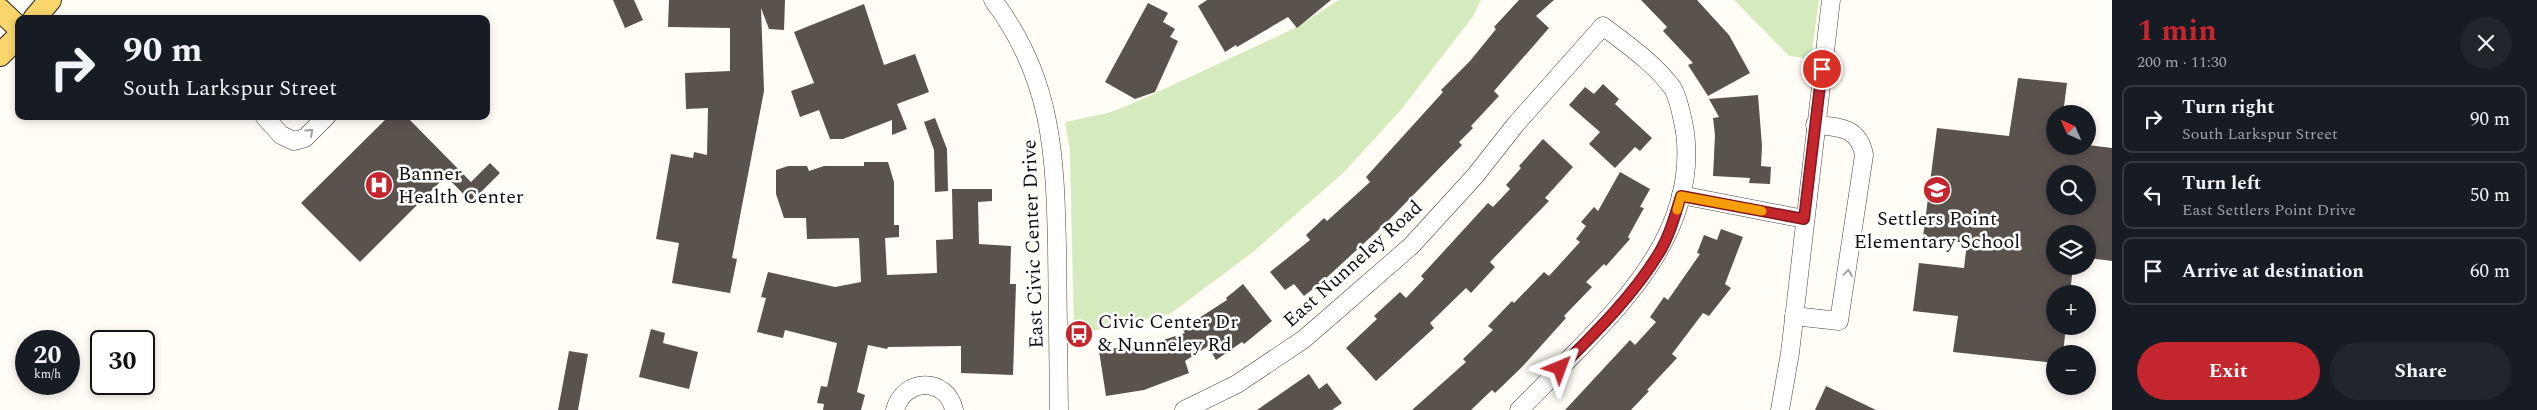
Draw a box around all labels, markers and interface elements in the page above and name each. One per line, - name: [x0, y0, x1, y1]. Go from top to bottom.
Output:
- text: 1 min: [2137, 8, 2217, 54]
- button: close: [2460, 17, 2512, 69]
- text: 90 m: [123, 24, 203, 77]
- icon: right: [40, 35, 105, 100]
- pin: [1801, 48, 1843, 90]
- text: 200 m · 11:30: [2137, 50, 2227, 74]
- icon: arrive: [1808, 55, 1836, 83]
- text: South Larkspur Street: [123, 72, 337, 105]
- text: Turn right: [2182, 93, 2275, 122]
- north arrow: [2046, 105, 2096, 155]
- map controls: [2046, 105, 2096, 395]
- icon: right: [2139, 105, 2167, 133]
- text: 90 m: [2470, 105, 2510, 134]
- text: South Larkspur Street: [2182, 122, 2338, 146]
- one-way arrow: [304, 129, 313, 138]
- street label: East Civic Center Drive: [1014, 139, 1052, 349]
- place label: Banner Health Center: [398, 159, 524, 212]
- button: search: [2046, 165, 2096, 215]
- text: Turn left: [2182, 169, 2261, 198]
- hospital icon: Banner Health Center: [364, 170, 394, 200]
- school or university icon: Settlers Point Elementary School: [1922, 175, 1952, 205]
- icon: left: [2139, 181, 2167, 209]
- text: 50 m: [2470, 181, 2510, 210]
- street label: East Nunneley Road: [1277, 193, 1429, 335]
- text: East Settlers Point Drive: [2182, 198, 2356, 222]
- place label: Settlers Point Elementary School: [1854, 204, 2020, 257]
- button: layers: [2046, 225, 2096, 275]
- icon: arrive: [2139, 257, 2167, 285]
- text: Arrive at destination: [2182, 257, 2364, 286]
- text: 60 m: [2470, 257, 2510, 286]
- one-way arrow: [1842, 268, 1853, 276]
- button: +: [2046, 285, 2096, 335]
- place label: Civic Center Dr & Nunneley Rd: [1098, 307, 1238, 360]
- bus stop icon: Civic Center Dr & Nunneley Rd: [1064, 319, 1094, 349]
- speed limit sign: 30: [90, 330, 155, 395]
- text: 20: [33, 337, 62, 375]
- position arrow: [1533, 341, 1585, 393]
- button: Exit: [2137, 342, 2320, 400]
- button: Share: [2330, 342, 2512, 400]
- button: −: [2046, 345, 2096, 395]
- text: km/h: [34, 365, 61, 384]

